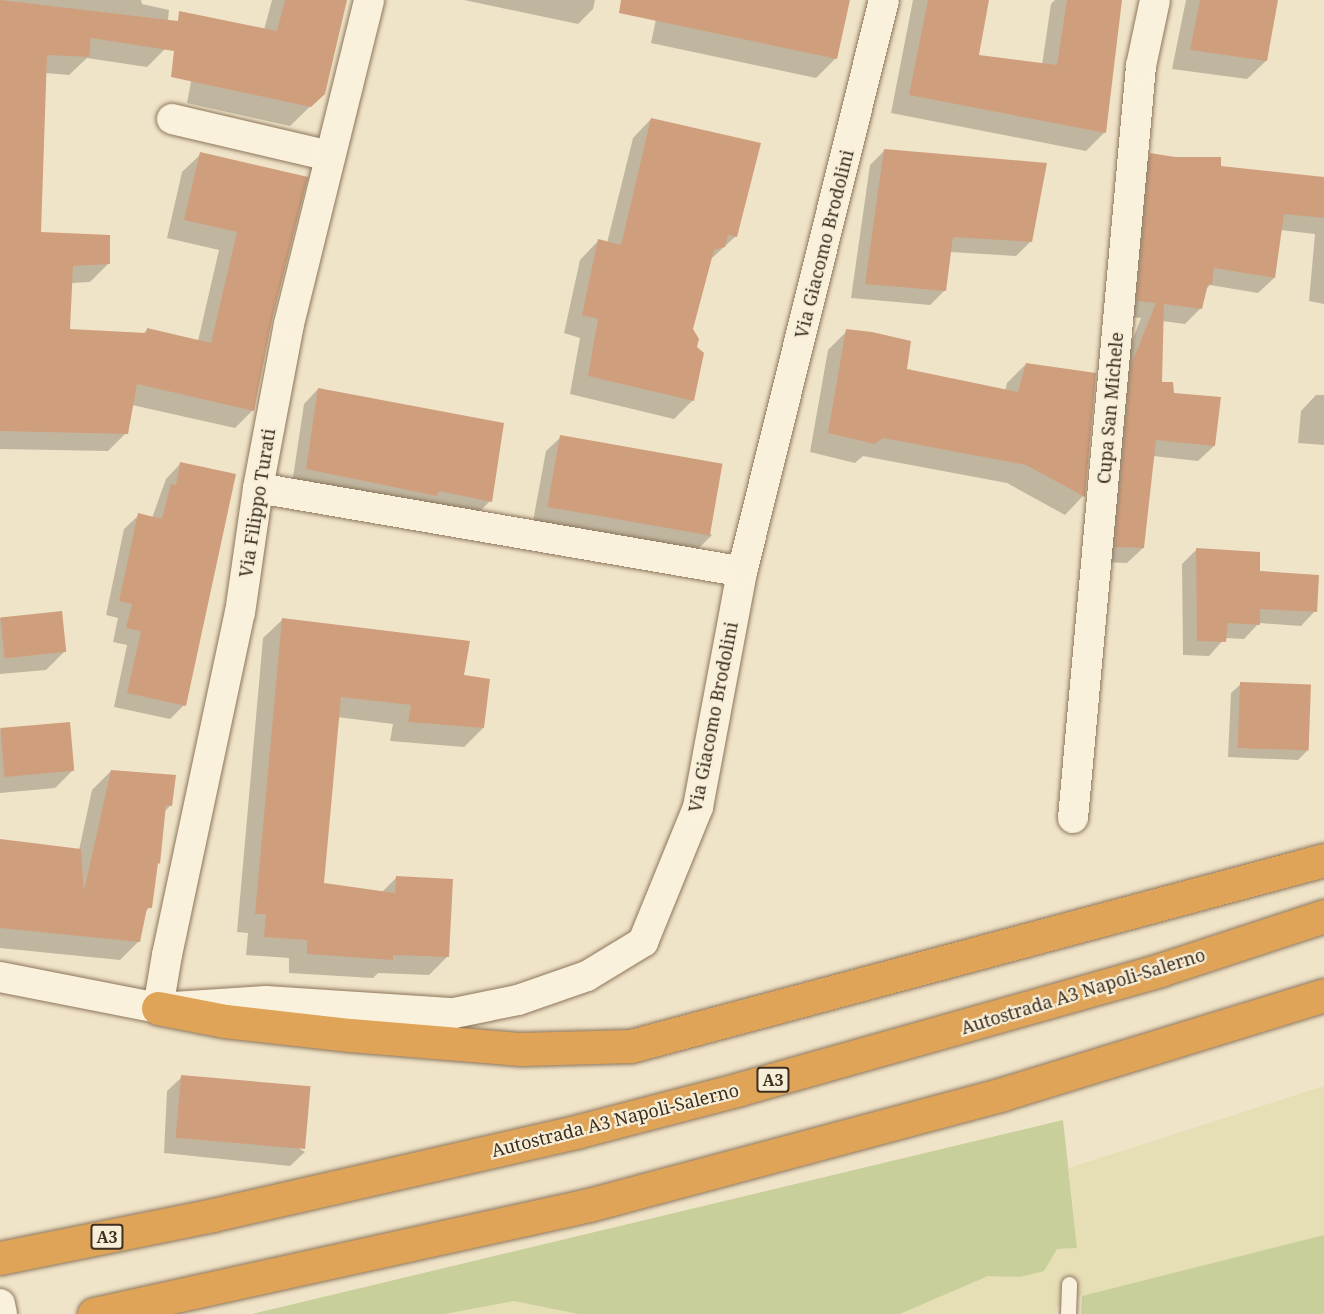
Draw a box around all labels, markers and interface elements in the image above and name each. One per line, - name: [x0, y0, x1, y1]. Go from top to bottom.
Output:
- street label: Via Giacomo Brodolini: [790, 147, 858, 341]
- street label: Cupa San Michele: [1093, 331, 1127, 485]
- street label: Via Filippo Turati: [235, 427, 279, 579]
- street label: Via Giacomo Brodolini: [684, 620, 742, 814]
- street label: Autostrada A3 Napoli-Salerno: [958, 943, 1208, 1039]
- road number: A3: [755, 1067, 791, 1093]
- street label: Autostrada A3 Napoli-Salerno: [489, 1079, 741, 1161]
- road number: A3: [89, 1224, 125, 1250]

